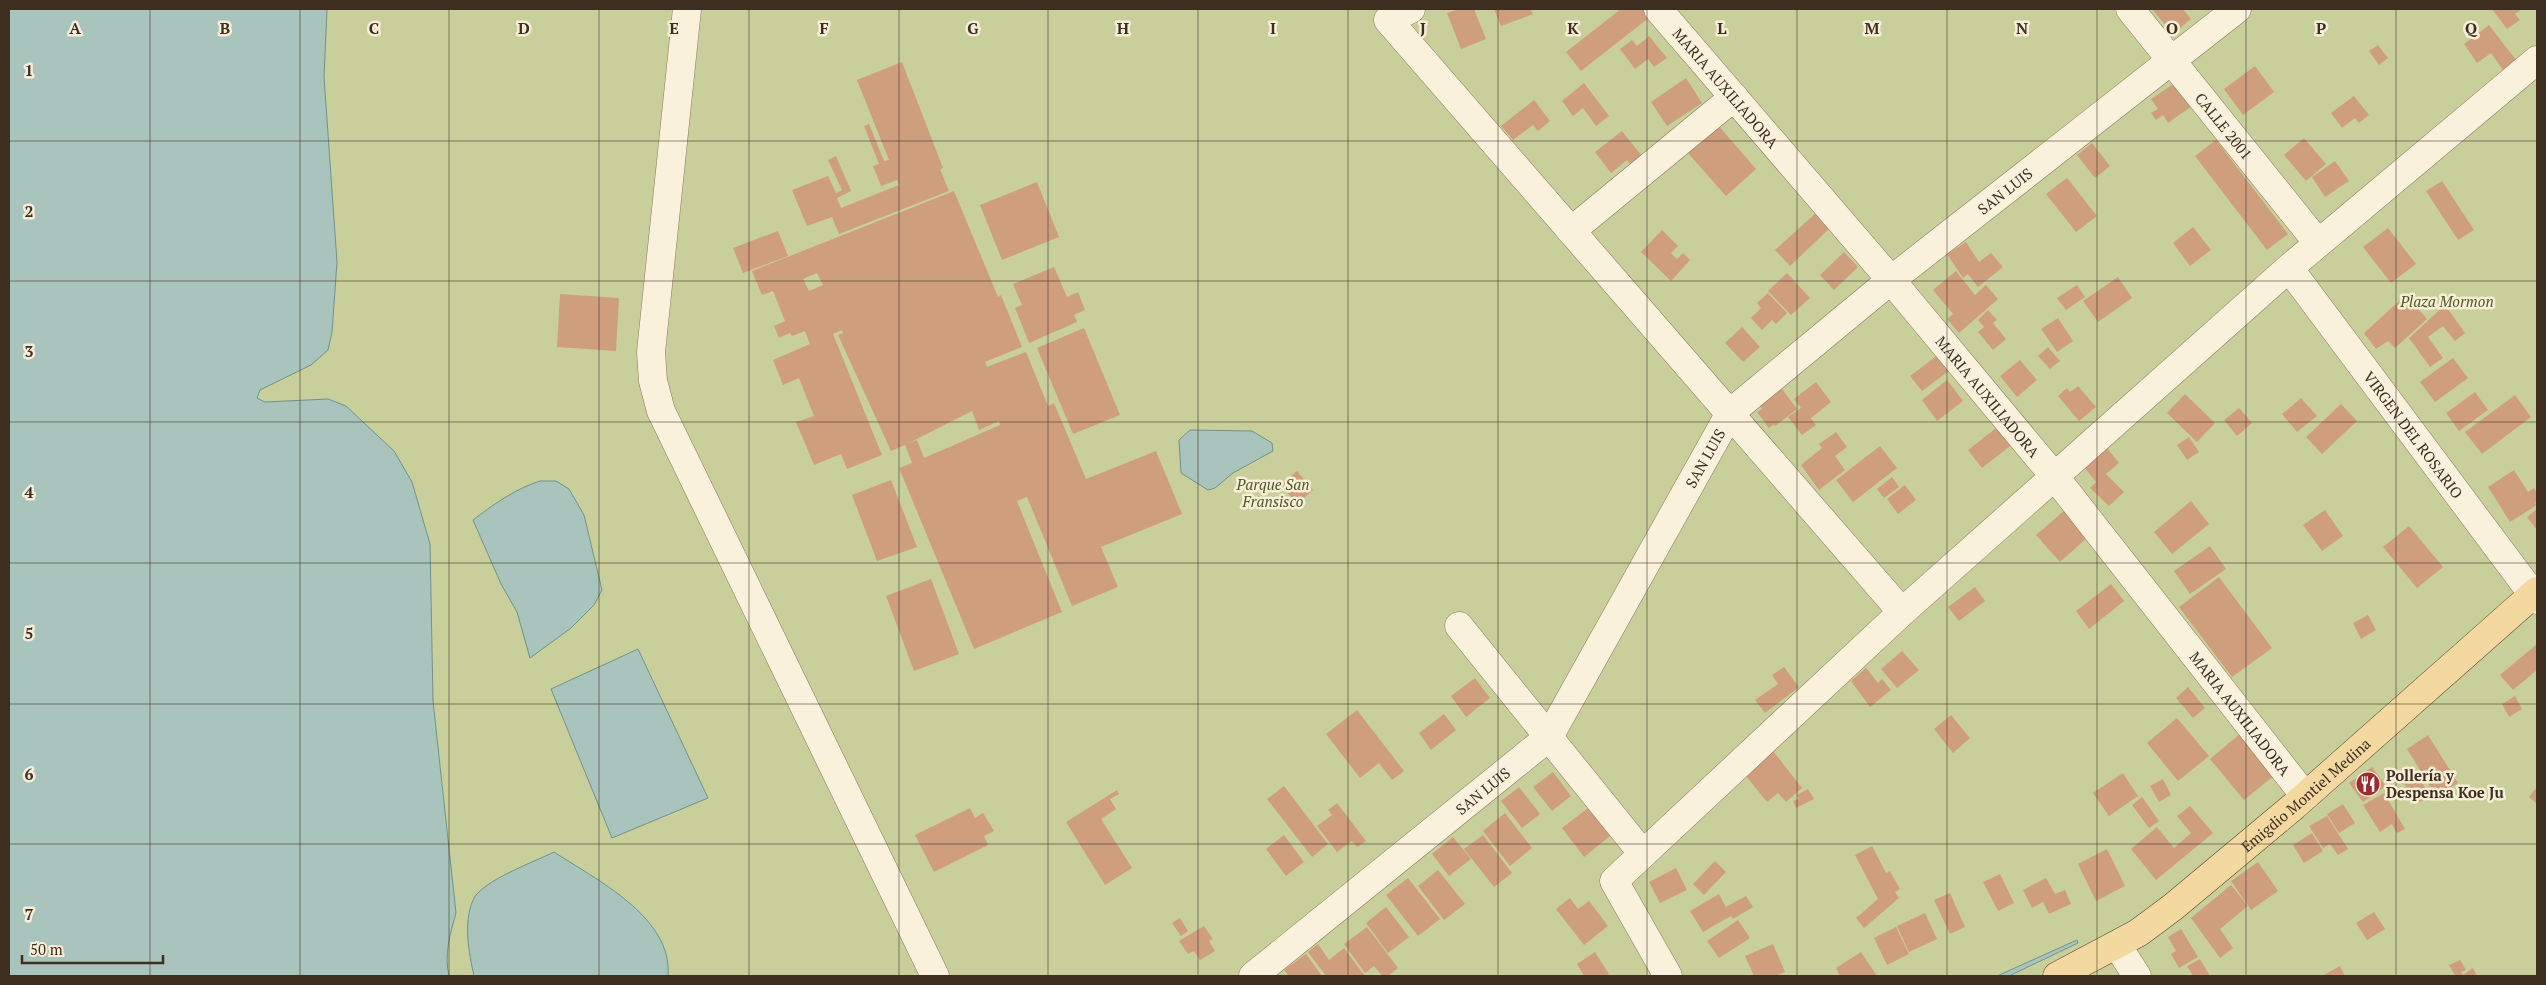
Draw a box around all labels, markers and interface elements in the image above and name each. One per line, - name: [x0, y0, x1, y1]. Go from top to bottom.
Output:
- text: A: [69, 17, 81, 39]
- text: B: [220, 17, 230, 39]
- text: C: [369, 17, 379, 39]
- text: D: [518, 17, 530, 39]
- text: E: [669, 17, 679, 39]
- text: F: [819, 17, 829, 39]
- text: G: [967, 17, 979, 39]
- text: H: [1117, 17, 1129, 39]
- text: I: [1270, 17, 1276, 39]
- text: J: [1420, 17, 1426, 39]
- text: K: [1567, 17, 1579, 39]
- text: M: [1865, 17, 1880, 39]
- text: N: [2016, 17, 2028, 39]
- text: O: [2166, 17, 2178, 39]
- text: P: [2316, 17, 2326, 39]
- text: Q: [2465, 17, 2478, 39]
- street label: MARIA AUXILIADORA: [1669, 24, 1783, 152]
- text: 1: [24, 59, 34, 81]
- street label: CALLE 2001: [2191, 88, 2257, 164]
- street label: SAN LUIS: [1973, 163, 2036, 219]
- text: 2: [24, 200, 34, 222]
- park label: Plaza Mormon: [2399, 291, 2494, 311]
- street label: MARIA AUXILIADORA: [1932, 332, 2045, 462]
- text: 3: [24, 340, 34, 362]
- street label: VIRGEN DEL ROSARIO: [2359, 367, 2468, 502]
- street label: SAN LUIS: [1680, 425, 1729, 491]
- park label: Parque San Fransisco: [1236, 474, 1309, 511]
- text: 4: [24, 481, 34, 503]
- text: 5: [24, 622, 34, 644]
- street label: MARIA AUXILIADORA: [2185, 647, 2296, 780]
- street label: Emigdio Montiel Medina: [2237, 733, 2375, 856]
- text: 6: [24, 763, 34, 785]
- street label: SAN LUIS: [1451, 763, 1514, 819]
- place label: Pollería y Despensa Koe Ju: [2386, 765, 2504, 802]
- restaurant icon: Pollería y Despensa Koe Ju: [2355, 771, 2381, 797]
- text: 7: [24, 903, 34, 925]
- scale bar: [22, 932, 164, 964]
- text: 50 m: [30, 939, 63, 959]

